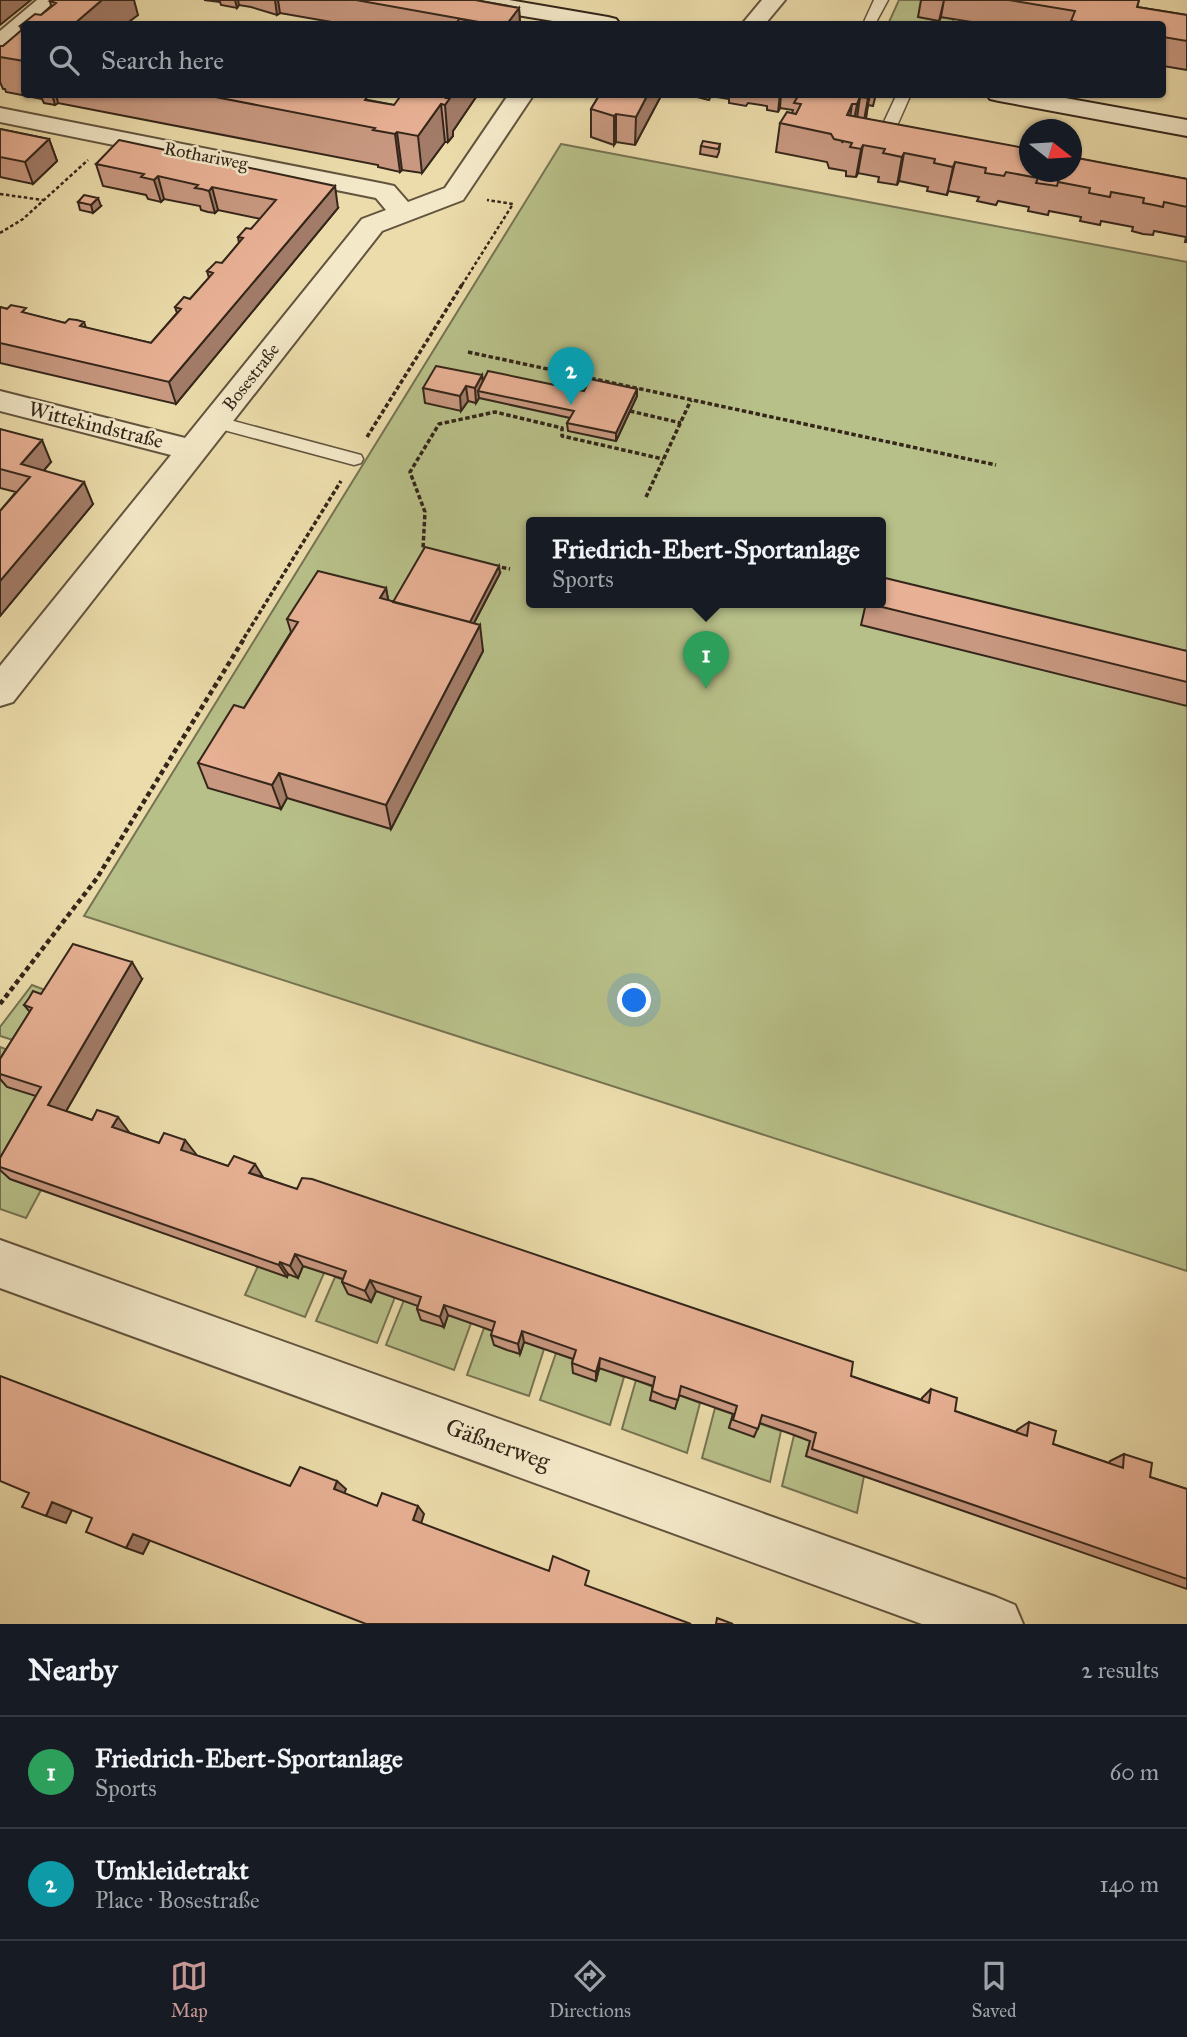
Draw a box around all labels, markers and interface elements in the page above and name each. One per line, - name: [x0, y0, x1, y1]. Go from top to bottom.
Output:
- search box: [21, 21, 1166, 98]
- icon: search: [45, 41, 83, 79]
- text: Search here: [101, 44, 224, 76]
- north arrow: [1019, 119, 1082, 182]
- street label: Rothariweg: [162, 137, 250, 176]
- street label: Bosestraße: [218, 339, 284, 415]
- pin: 2: [548, 347, 594, 405]
- street label: Wittekindstraße: [26, 396, 166, 454]
- popup: [526, 517, 886, 608]
- text: Friedrich-Ebert-Sportanlage: [552, 533, 860, 565]
- text: Sports: [552, 565, 614, 593]
- pin: 1: [683, 631, 729, 689]
- your location: [617, 983, 651, 1017]
- street label: Gäßnerweg: [442, 1411, 555, 1477]
- text: Nearby: [28, 1652, 118, 1688]
- text: 2 results: [1081, 1656, 1159, 1684]
- text: Friedrich-Ebert-Sportanlage: [95, 1742, 403, 1774]
- text: 1: [46, 1758, 56, 1786]
- text: 60 m: [1110, 1758, 1159, 1786]
- text: Sports: [95, 1774, 157, 1802]
- text: Umkleidetrakt: [95, 1854, 249, 1886]
- text: 2: [45, 1870, 57, 1898]
- text: 140 m: [1099, 1870, 1159, 1898]
- text: Place · Bosestraße: [95, 1886, 260, 1914]
- tab: Map: [170, 1957, 208, 2022]
- tab: Directions: [549, 1957, 631, 2022]
- tab: Saved: [972, 1957, 1017, 2022]

